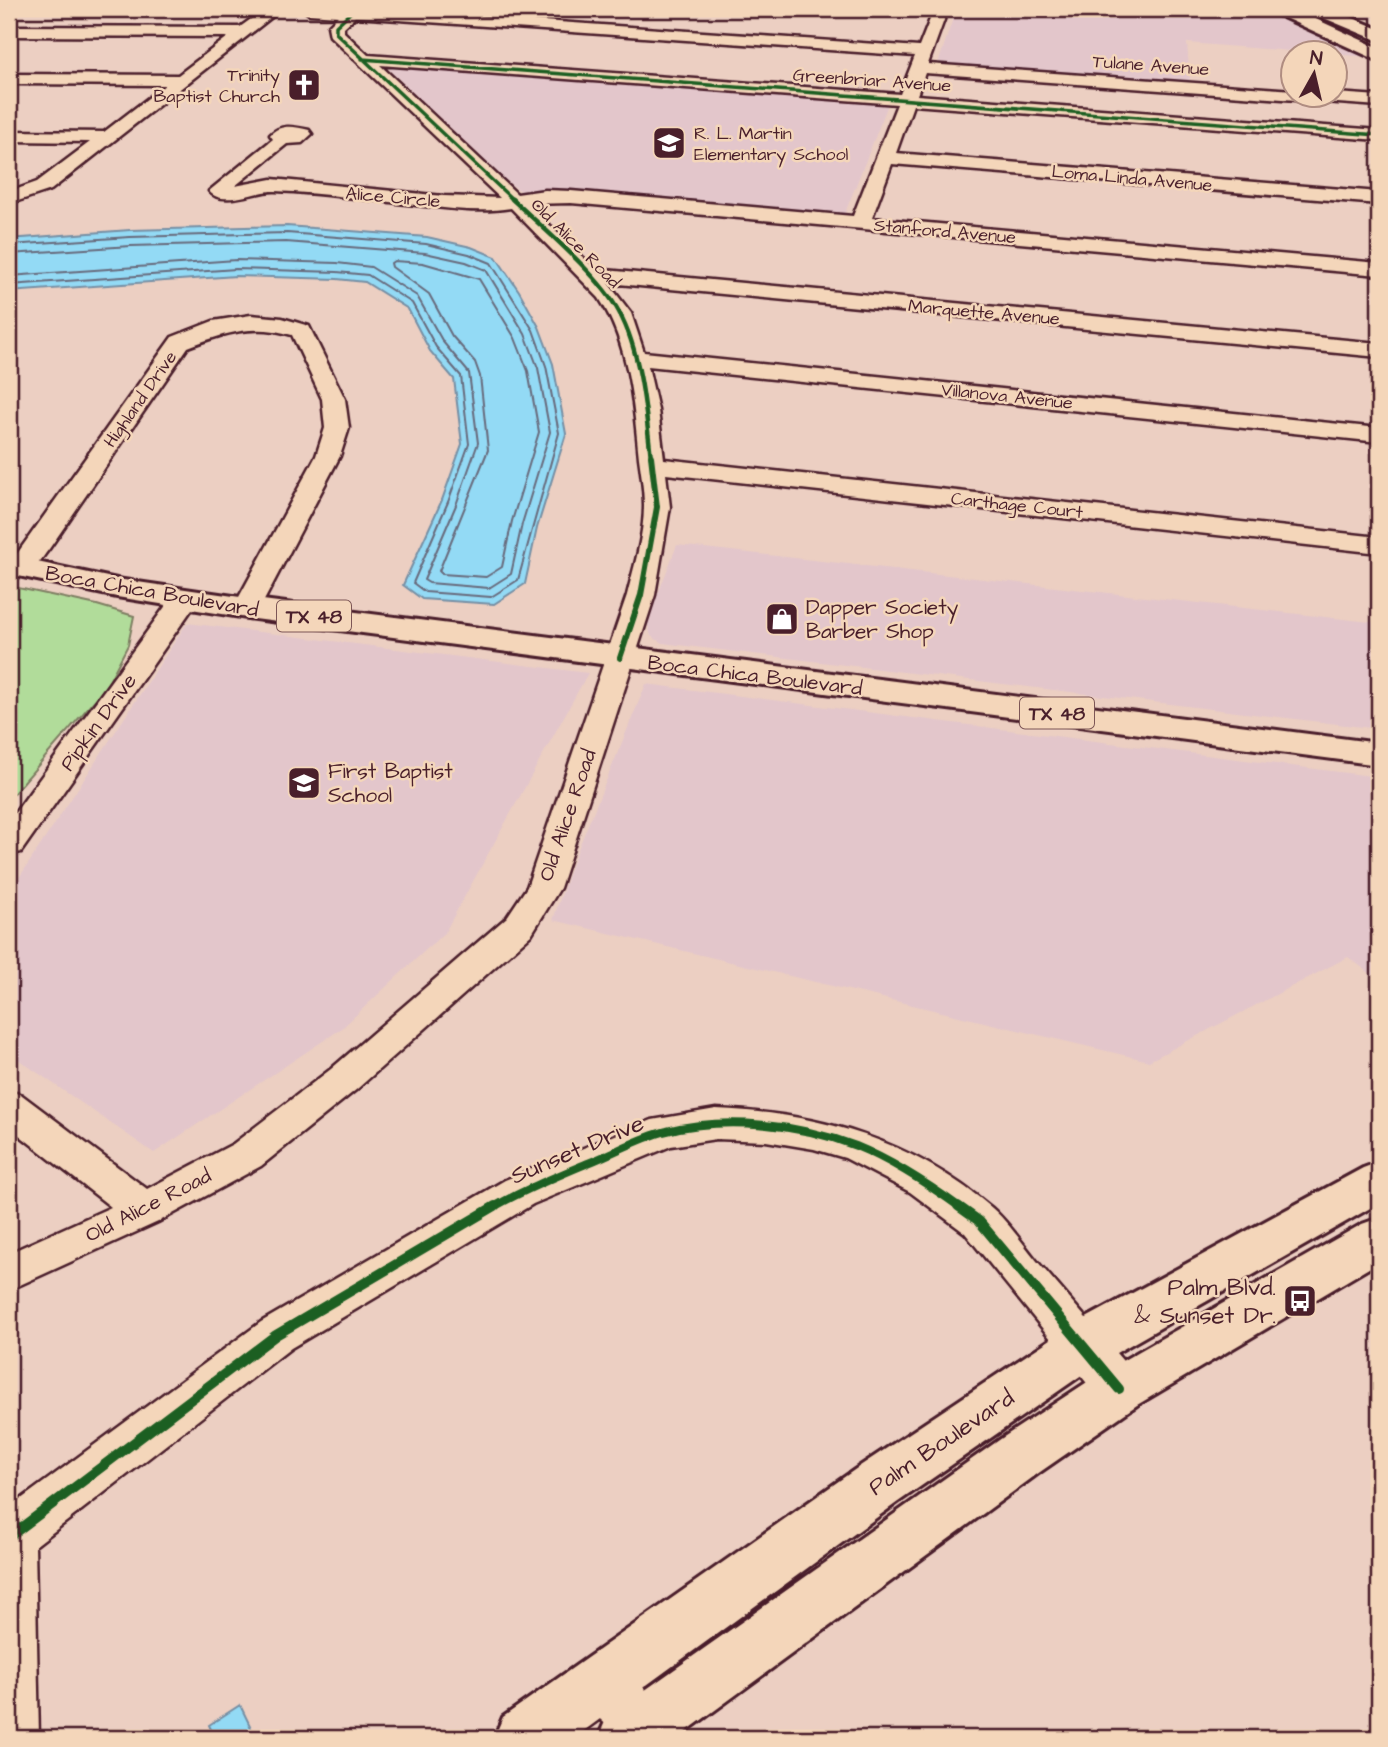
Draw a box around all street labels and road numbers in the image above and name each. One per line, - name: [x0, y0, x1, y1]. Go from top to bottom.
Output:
- street label: Tulane Avenue: [1092, 49, 1210, 82]
- street label: Greenbriar Avenue: [792, 63, 952, 99]
- street label: Loma Linda Avenue: [1051, 159, 1214, 198]
- street label: Alice Circle: [345, 181, 442, 214]
- street label: Old Alice Road: [525, 193, 626, 294]
- street label: Stanford Avenue: [873, 213, 1017, 250]
- street label: Marquette Avenue: [907, 293, 1061, 332]
- street label: Highland Drive: [98, 346, 184, 453]
- street label: Villanova Avenue: [940, 377, 1074, 416]
- street label: Carthage Court: [950, 486, 1085, 526]
- street label: Boca Chica Boulevard: [43, 558, 261, 625]
- road number: TX 48: [277, 600, 351, 632]
- street label: Boca Chica Boulevard: [646, 648, 864, 703]
- street label: Pipkin Drive: [53, 668, 144, 777]
- road number: TX 48: [1020, 698, 1094, 728]
- street label: Old Alice Road: [531, 745, 604, 885]
- street label: Sunset Drive: [505, 1107, 649, 1193]
- street label: Old Alice Road: [80, 1161, 216, 1250]
- street label: Palm Boulevard: [862, 1381, 1021, 1504]

